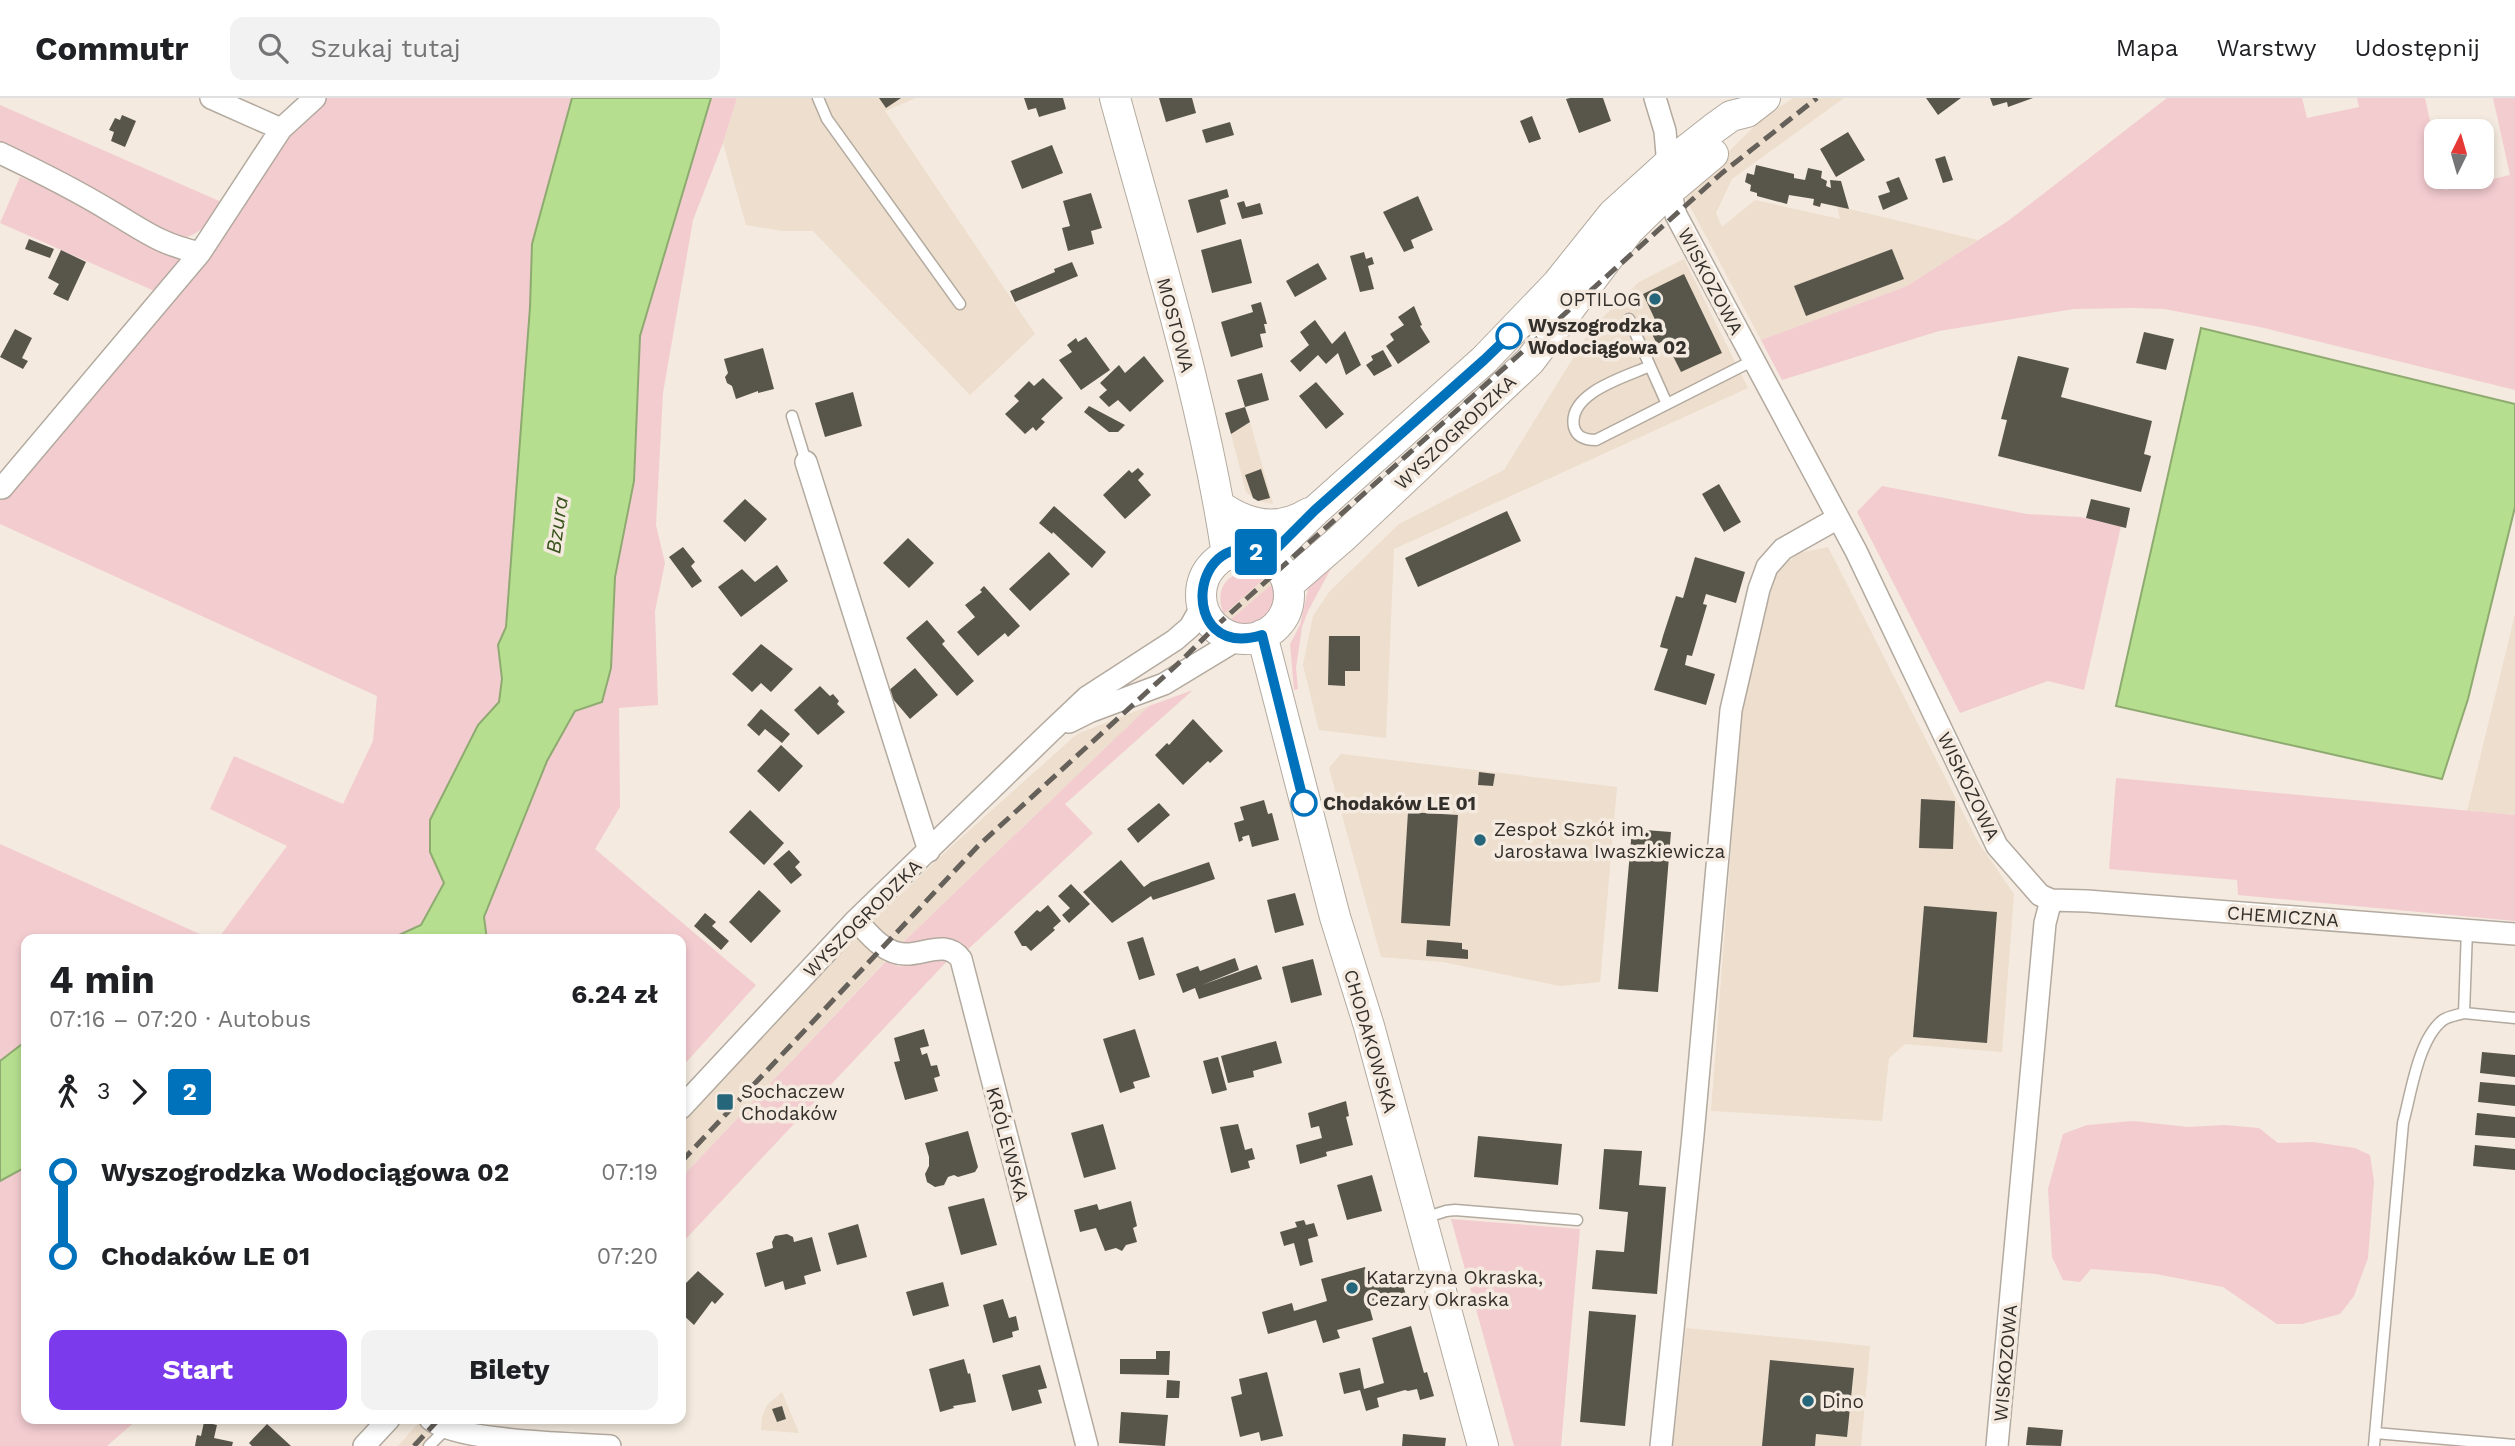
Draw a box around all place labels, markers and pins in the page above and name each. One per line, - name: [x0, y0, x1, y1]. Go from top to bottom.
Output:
- place label: OPTILOG: [1559, 288, 1641, 311]
- marker: OPTILOG: [1647, 291, 1663, 307]
- place label: Wyszogrodzka Wodociągowa 02: [1528, 314, 1687, 359]
- marker: Wyszogrodzka Wodociągowa 02: [1496, 323, 1522, 349]
- marker: Chodaków LE 01: [1291, 790, 1317, 816]
- place label: Chodaków LE 01: [1323, 792, 1476, 815]
- place label: Zespoł Szkół im. Jarosława Iwaszkiewicza: [1494, 818, 1726, 863]
- marker: Zespoł Szkół im. Jarosława Iwaszkiewicza: [1472, 832, 1488, 848]
- place label: Sochaczew Chodaków: [741, 1080, 845, 1125]
- marker: Sochaczew Chodaków: [715, 1092, 735, 1112]
- place label: Katarzyna Okraska, Cezary Okraska: [1366, 1266, 1543, 1311]
- marker: Katarzyna Okraska, Cezary Okraska: [1344, 1280, 1360, 1296]
- place label: Dino: [1822, 1390, 1864, 1413]
- marker: Dino: [1800, 1393, 1816, 1409]

